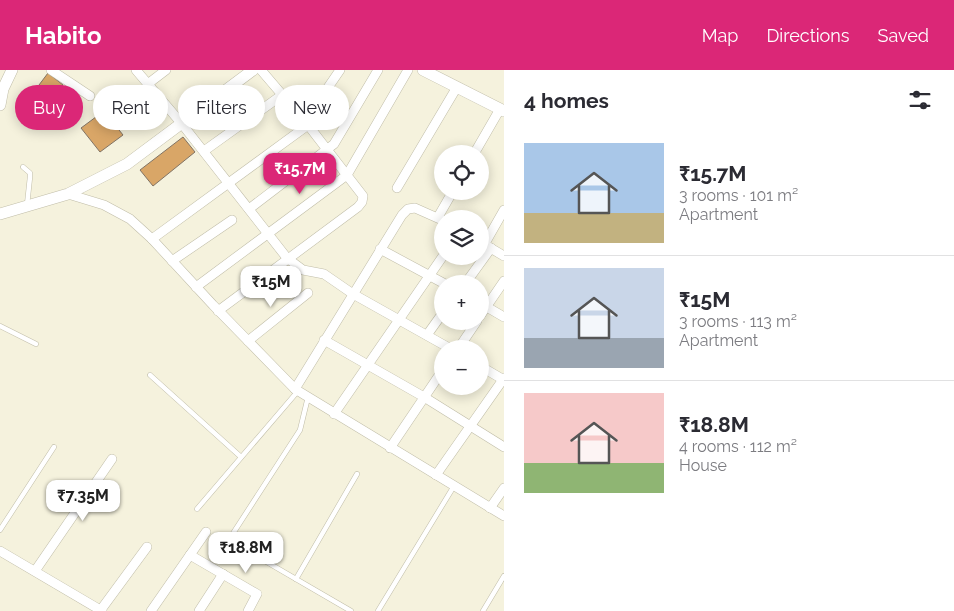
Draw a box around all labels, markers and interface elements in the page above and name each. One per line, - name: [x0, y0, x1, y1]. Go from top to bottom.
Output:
- text: Habito: [25, 21, 101, 50]
- text: Map: [702, 25, 738, 46]
- text: Directions: [766, 25, 850, 46]
- text: Saved: [878, 25, 929, 46]
- chip: Buy: [15, 85, 83, 130]
- chip: Rent: [93, 85, 168, 130]
- chip: Filters: [178, 85, 265, 130]
- chip: New: [275, 85, 349, 130]
- icon: filters: [906, 86, 934, 114]
- text: 4 homes: [524, 88, 609, 113]
- map controls: [434, 145, 489, 395]
- button: locate: [434, 145, 489, 200]
- pin: ₹15.7M: [259, 152, 341, 195]
- text: ₹15.7M: [274, 159, 326, 178]
- text: ₹15.7M: [679, 161, 747, 186]
- icon: home: [564, 163, 624, 223]
- text: 3 rooms · 101 m²: [679, 186, 798, 205]
- text: Apartment: [679, 205, 758, 224]
- button: layers: [434, 210, 489, 265]
- pin: ₹15M: [241, 266, 301, 308]
- text: ₹15M: [251, 272, 291, 291]
- button: +: [434, 275, 489, 330]
- text: ₹15M: [679, 287, 730, 312]
- icon: home: [564, 288, 624, 348]
- text: 3 rooms · 113 m²: [679, 312, 797, 331]
- text: Apartment: [679, 331, 758, 350]
- button: −: [434, 340, 489, 395]
- text: ₹18.8M: [679, 412, 749, 437]
- icon: home: [564, 413, 624, 473]
- text: 4 rooms · 112 m²: [679, 437, 797, 456]
- text: House: [679, 456, 727, 475]
- pin: ₹7.35M: [42, 480, 124, 522]
- text: ₹7.35M: [57, 486, 109, 505]
- pin: ₹18.8M: [205, 532, 287, 574]
- text: ₹18.8M: [219, 538, 273, 557]

